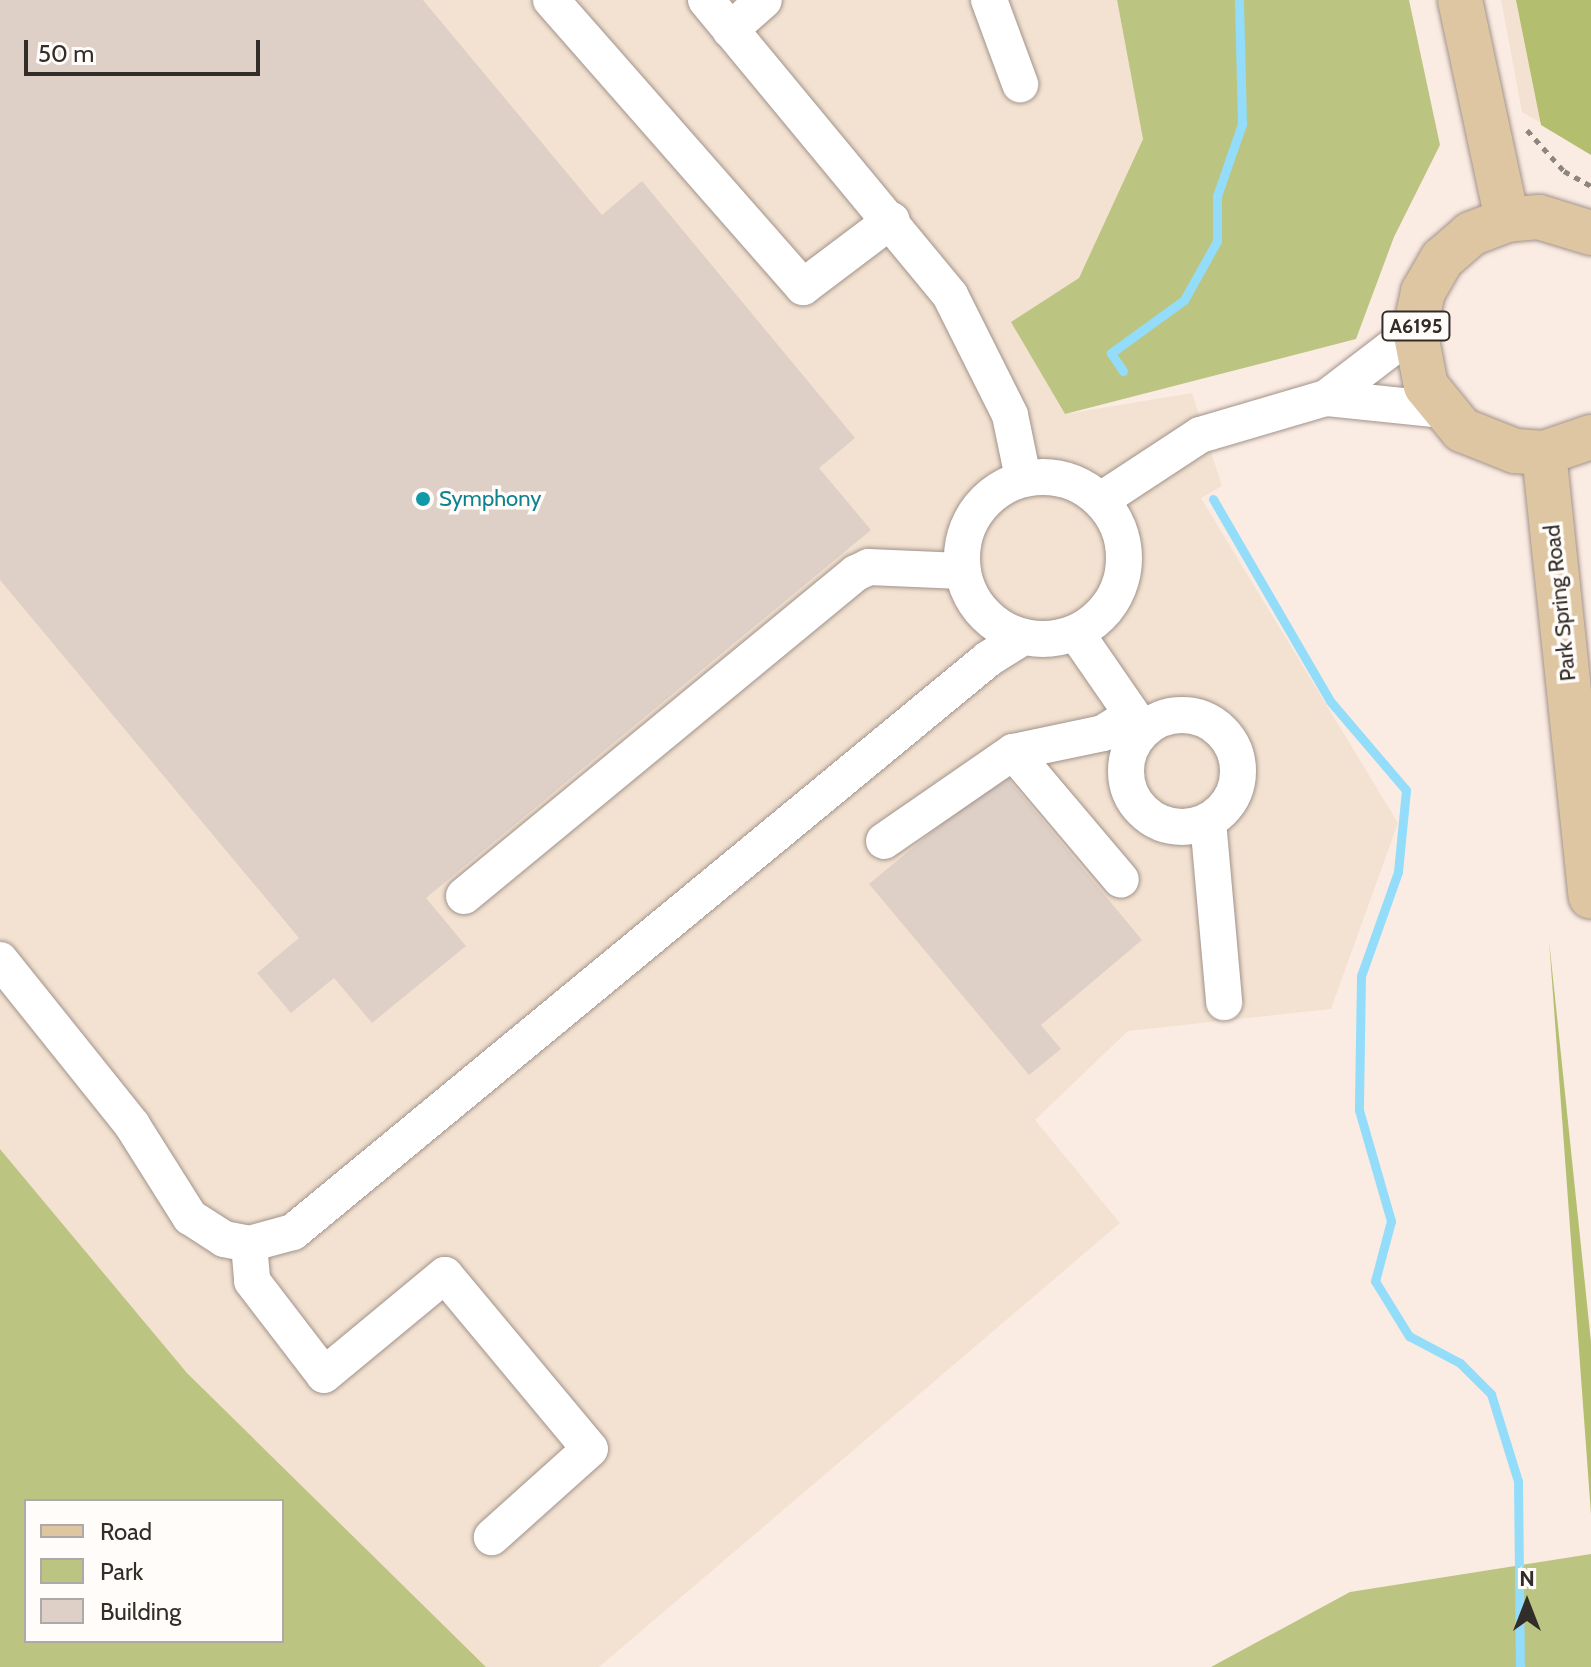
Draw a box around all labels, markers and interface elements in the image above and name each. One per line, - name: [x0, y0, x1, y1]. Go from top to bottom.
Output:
- scale bar: [28, 24, 264, 74]
- text: 50 m: [38, 39, 94, 68]
- road number: A6195: [1380, 310, 1452, 342]
- place label: Symphony: [439, 486, 541, 512]
- marker: Symphony: [414, 490, 432, 508]
- street label: Park Spring Road: [1539, 523, 1581, 683]
- legend: [24, 1499, 284, 1643]
- text: Road: [100, 1517, 152, 1546]
- text: Park: [100, 1557, 143, 1586]
- north arrow: [1487, 1563, 1567, 1643]
- text: N: [1519, 1565, 1535, 1592]
- text: Building: [100, 1597, 181, 1626]

